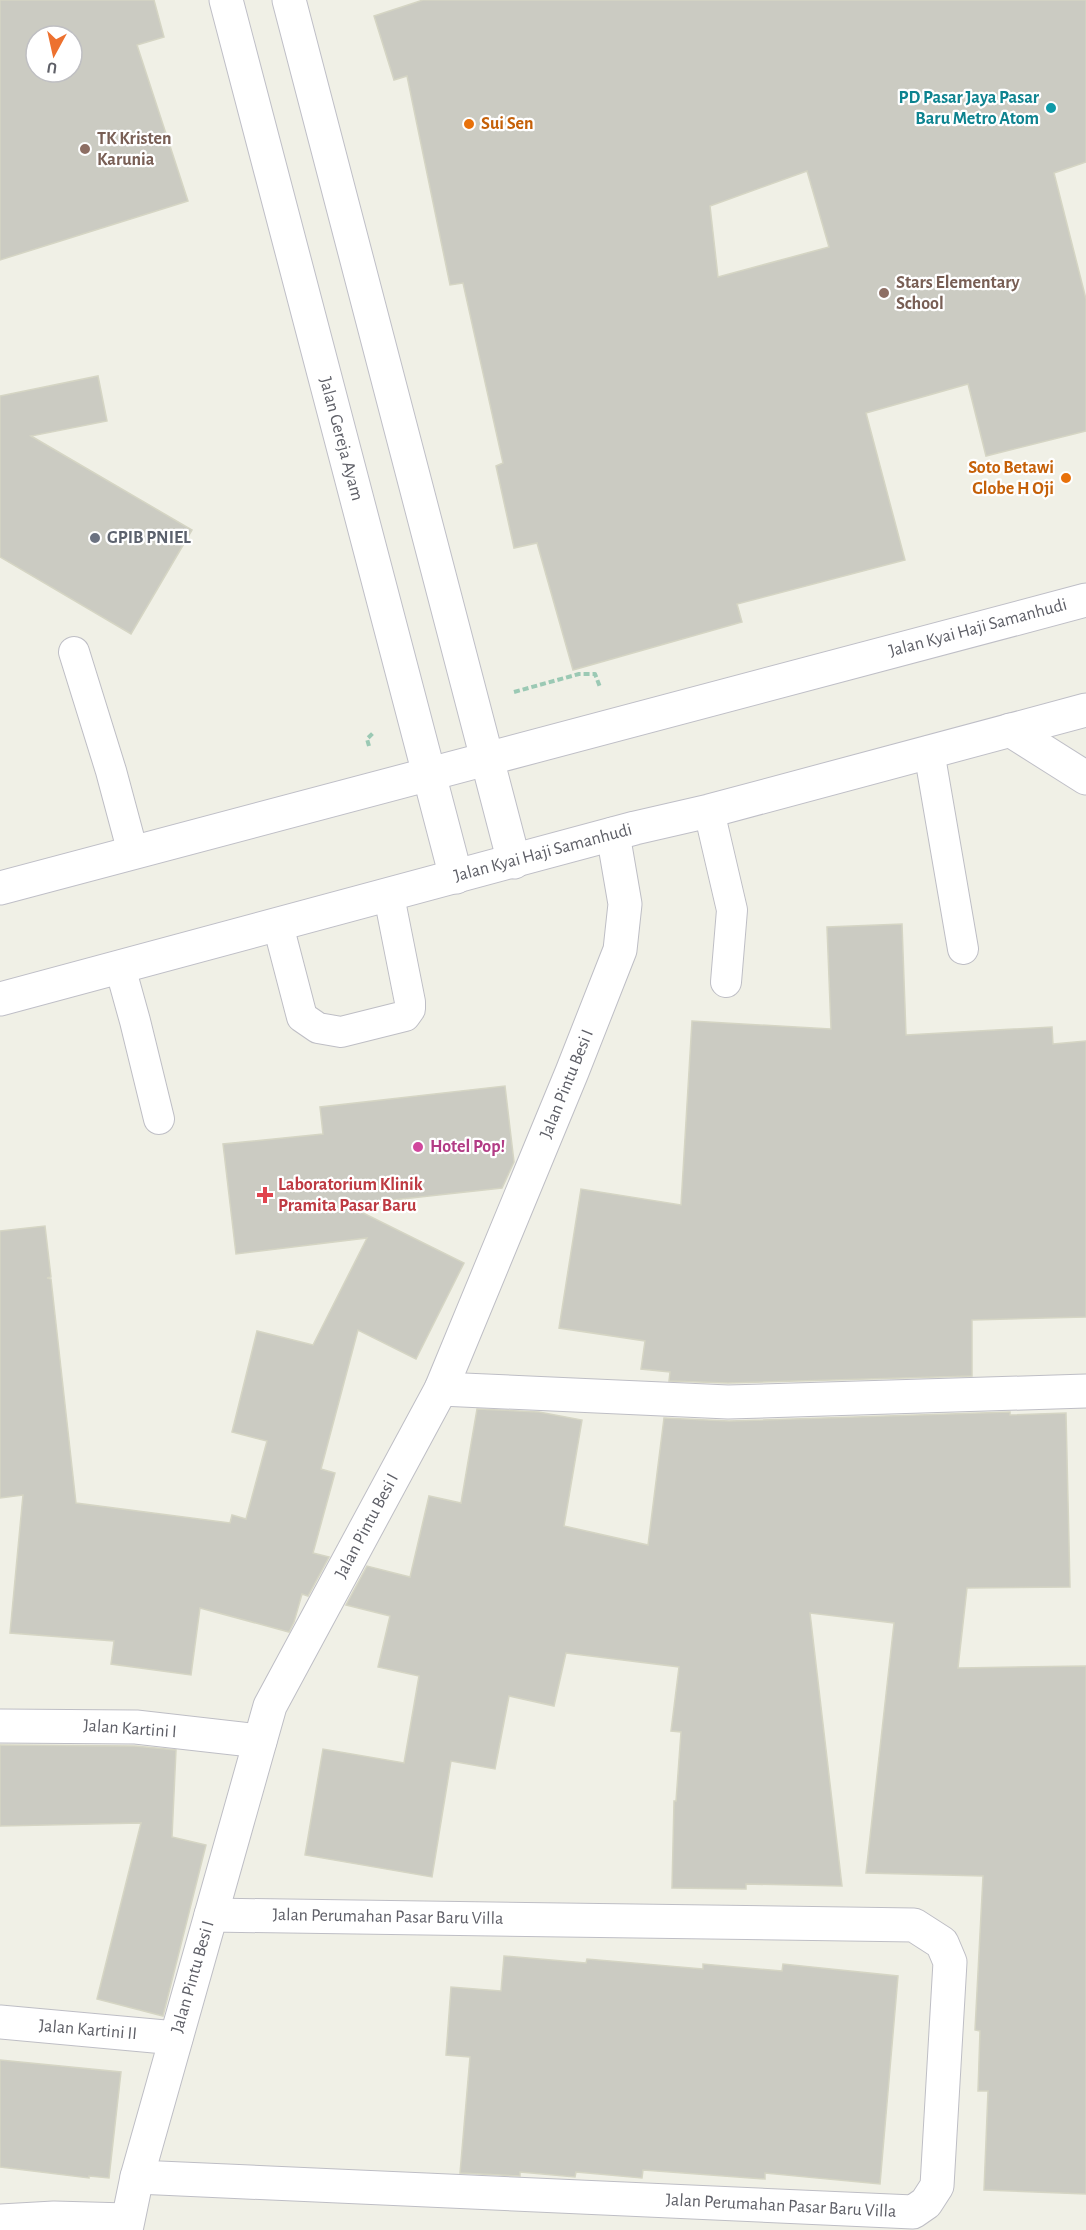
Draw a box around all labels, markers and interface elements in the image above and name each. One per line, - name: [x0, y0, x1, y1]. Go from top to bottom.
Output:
- north arrow: [24, 24, 84, 84]
- text: U: [46, 59, 58, 76]
- place label: PD Pasar Jaya Pasar Baru Metro Atom: [899, 89, 1040, 128]
- marker: PD Pasar Jaya Pasar Baru Metro Atom: [1044, 101, 1058, 115]
- place label: Sui Sen: [481, 115, 533, 133]
- marker: Sui Sen: [462, 117, 476, 131]
- place label: TK Kristen Karunia: [97, 130, 171, 169]
- marker: TK Kristen Karunia: [78, 142, 92, 156]
- place label: Stars Elementary School: [896, 274, 1021, 313]
- marker: Stars Elementary School: [877, 286, 891, 300]
- street label: Jalan Gereja Ayam: [316, 375, 366, 503]
- place label: Soto Betawi Globe H Oji: [968, 459, 1054, 498]
- marker: Soto Betawi Globe H Oji: [1059, 471, 1073, 485]
- place label: GPIB PNIEL: [107, 529, 191, 547]
- marker: GPIB PNIEL: [88, 531, 102, 545]
- street label: Jalan Kyai Haji Samanhudi: [887, 596, 1069, 660]
- street label: Jalan Kyai Haji Samanhudi: [452, 821, 634, 885]
- street label: Jalan Pintu Besi I: [537, 1027, 597, 1141]
- place label: Hotel Pop!: [430, 1138, 505, 1156]
- marker: Hotel Pop!: [411, 1140, 425, 1154]
- place label: Laboratorium Klinik Pramita Pasar Baru: [278, 1176, 423, 1215]
- marker: Laboratorium Klinik Pramita Pasar Baru: [256, 1186, 274, 1204]
- street label: Jalan Pintu Besi I: [332, 1471, 402, 1581]
- street label: Jalan Kartini I: [83, 1717, 177, 1741]
- street label: Jalan Perumahan Pasar Baru Villa: [272, 1906, 504, 1928]
- street label: Jalan Pintu Besi I: [168, 1919, 218, 2035]
- street label: Jalan Kartini II: [38, 2017, 138, 2043]
- street label: Jalan Perumahan Pasar Baru Villa: [665, 2191, 897, 2221]

